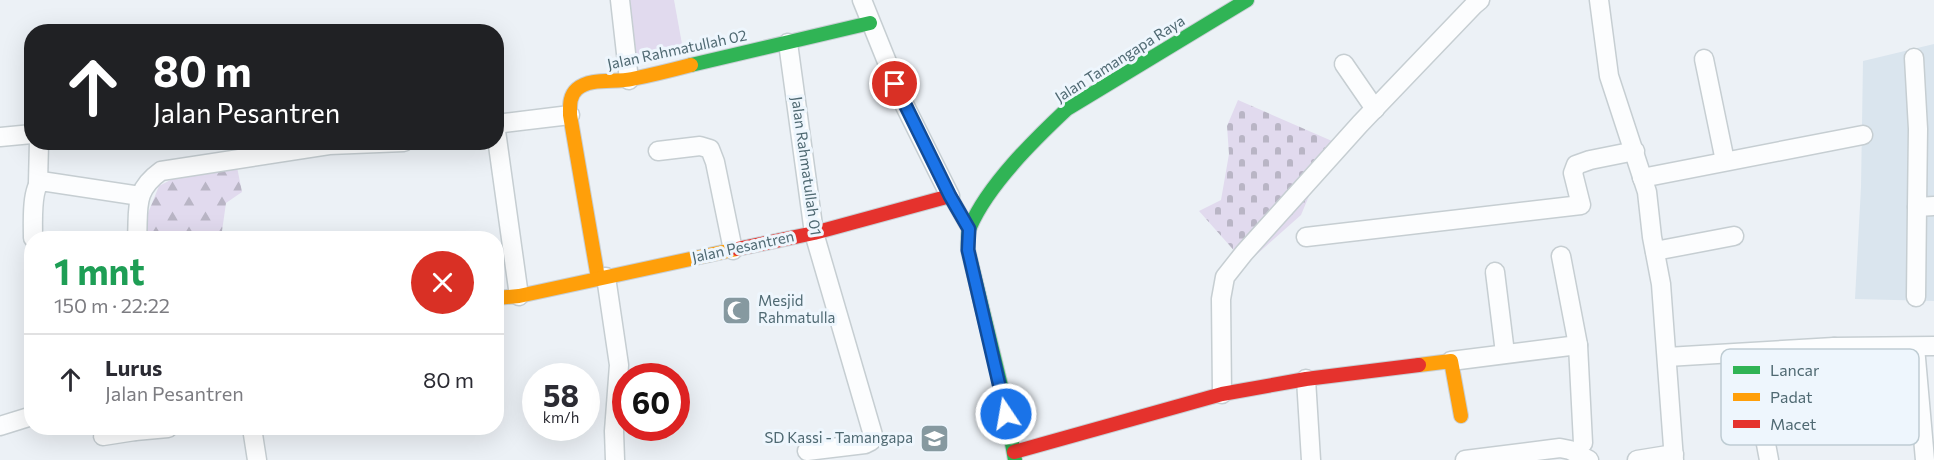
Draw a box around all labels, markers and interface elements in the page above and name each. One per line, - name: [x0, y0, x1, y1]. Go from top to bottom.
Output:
- street label: Jalan Tamangapa Raya: [1051, 11, 1188, 105]
- street label: Jalan Rahmatullah 02: [605, 25, 748, 73]
- text: 80 m: [153, 44, 252, 96]
- icon: ahead: [54, 48, 132, 126]
- pin: [869, 58, 920, 109]
- icon: arrive: [878, 67, 911, 100]
- street label: Jalan Rahmatullah 01: [788, 95, 826, 237]
- text: Jalan Pesantren: [153, 96, 340, 129]
- street label: Jalan Pesantren: [690, 226, 796, 266]
- text: 1 mnt: [54, 248, 145, 292]
- button: close: [411, 251, 474, 314]
- place label: Mesjid Rahmatulla: [758, 291, 835, 326]
- text: 150 m · 22:22: [54, 293, 170, 317]
- mosque icon: Mesjid Rahmatulla: [721, 294, 753, 326]
- legend: [1721, 349, 1919, 445]
- text: Lurus: [105, 354, 162, 381]
- text: Lancar: [1770, 360, 1820, 379]
- icon: ahead: [54, 363, 87, 396]
- speed limit sign: 60: [612, 363, 690, 441]
- text: 80 m: [423, 366, 474, 393]
- text: 58: [543, 376, 579, 413]
- text: Jalan Pesantren: [105, 381, 244, 405]
- position arrow: [974, 382, 1038, 446]
- text: Padat: [1770, 387, 1813, 406]
- text: km/h: [543, 408, 579, 426]
- text: Macet: [1770, 414, 1817, 433]
- school or university icon: SD Kassi - Tamangapa: [918, 422, 950, 454]
- place label: SD Kassi - Tamangapa: [765, 428, 913, 446]

